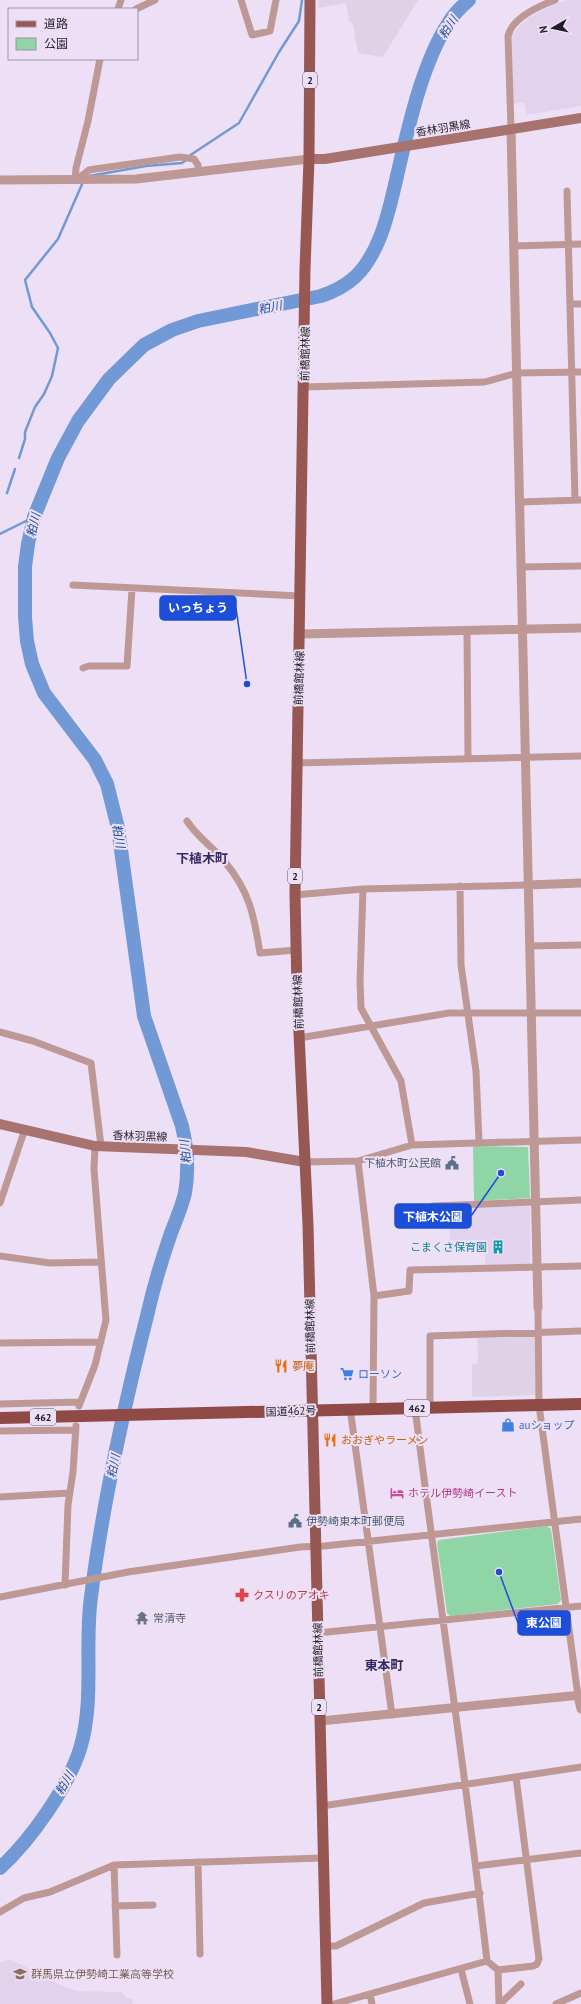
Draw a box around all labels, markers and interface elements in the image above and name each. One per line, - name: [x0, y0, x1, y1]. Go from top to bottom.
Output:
- legend: [8, 8, 138, 60]
- north arrow: [533, 8, 573, 48]
- water label: 粕川: [435, 11, 462, 41]
- text: 道路: [44, 16, 68, 31]
- text: N: [536, 25, 551, 34]
- text: 公園: [44, 36, 68, 51]
- road number: 2: [303, 72, 317, 88]
- street label: 香林羽黒線: [415, 117, 471, 139]
- water label: 粕川: [257, 297, 285, 317]
- street label: 前橋館林線: [298, 326, 312, 382]
- water label: 粕川: [23, 510, 43, 538]
- callout: いっちょう: [160, 596, 236, 620]
- text: いっちょう: [168, 600, 228, 615]
- street label: 前橋館林線: [291, 650, 307, 706]
- water label: 粕川: [110, 823, 129, 851]
- district label: 下植木町: [176, 850, 228, 867]
- road number: 2: [288, 868, 302, 884]
- street label: 前橋館林線: [290, 974, 306, 1030]
- street label: 香林羽黒線: [112, 1128, 168, 1144]
- water label: 粕川: [176, 1137, 194, 1165]
- public building icon: 下植木町公民館: [444, 1155, 460, 1171]
- place label: 下植木町公民館: [364, 1156, 441, 1170]
- callout: 下植木公園: [395, 1204, 471, 1228]
- text: 下植木公園: [403, 1209, 463, 1224]
- building icon: こまくさ保育園: [490, 1239, 506, 1255]
- place label: こまくさ保育園: [410, 1240, 487, 1254]
- street label: 前橋館林線: [303, 1298, 317, 1354]
- restaurant icon: 夢庵: [273, 1358, 289, 1374]
- place label: 夢庵: [292, 1359, 314, 1373]
- supermarket icon: ローソン: [339, 1366, 355, 1382]
- place label: ローソン: [358, 1367, 402, 1381]
- road number: 462: [404, 1400, 430, 1416]
- street label: 国道462号: [265, 1403, 317, 1419]
- road number: 462: [30, 1409, 56, 1425]
- shop icon: auショップ: [500, 1417, 516, 1433]
- place label: auショップ: [519, 1418, 574, 1432]
- restaurant icon: おおぎやラーメン: [322, 1432, 338, 1448]
- place label: おおぎやラーメン: [341, 1433, 429, 1447]
- water label: 粕川: [103, 1451, 123, 1479]
- hotel icon: ホテル伊勢崎イースト: [389, 1485, 405, 1501]
- place label: ホテル伊勢崎イースト: [408, 1486, 517, 1500]
- public building icon: 伊勢崎東本町郵便局: [287, 1513, 303, 1529]
- place label: 伊勢崎東本町郵便局: [306, 1514, 405, 1528]
- pharmacy icon: クスリのアオキ: [234, 1587, 250, 1603]
- place label: クスリのアオキ: [253, 1588, 330, 1602]
- temple icon: 常清寺: [134, 1610, 150, 1626]
- place label: 常清寺: [153, 1611, 186, 1625]
- callout: 東公園: [518, 1611, 570, 1635]
- text: 東公園: [526, 1615, 562, 1630]
- street label: 前橋館林線: [311, 1622, 325, 1678]
- district label: 東本町: [364, 1657, 404, 1674]
- road number: 2: [312, 1699, 326, 1715]
- water label: 粕川: [52, 1767, 77, 1797]
- school or university icon: 群馬県立伊勢崎工業高等学校: [12, 1966, 28, 1982]
- place label: 群馬県立伊勢崎工業高等学校: [31, 1967, 174, 1981]

